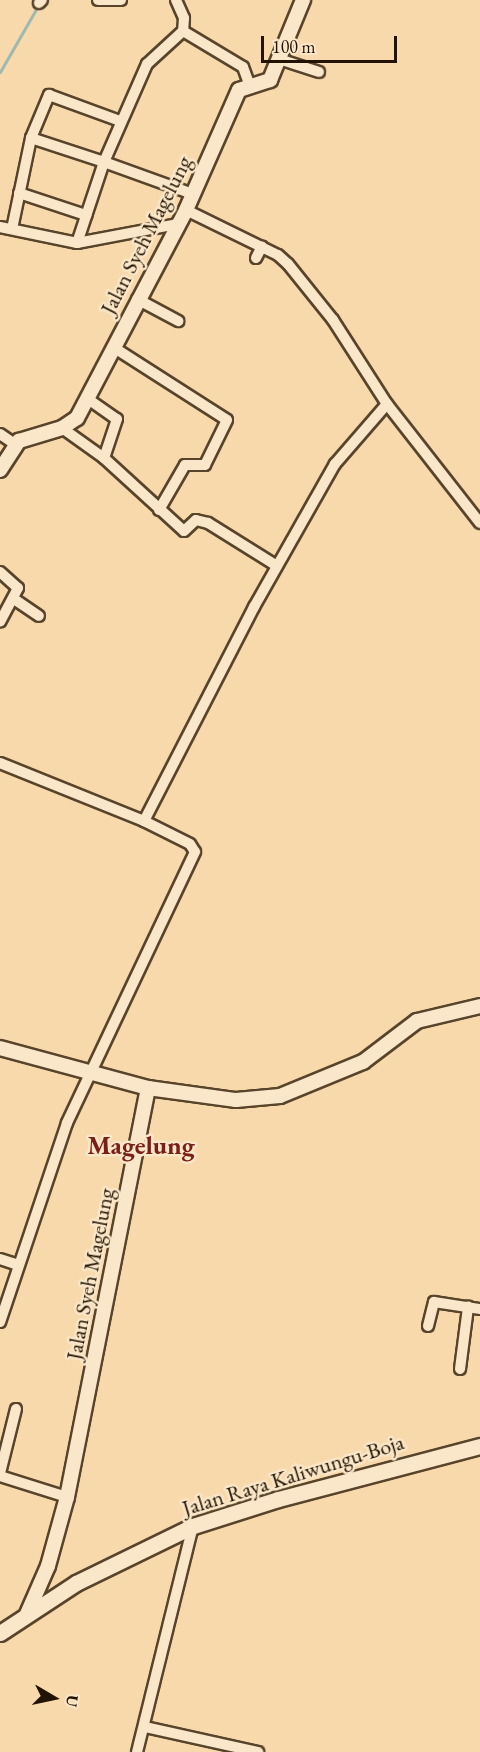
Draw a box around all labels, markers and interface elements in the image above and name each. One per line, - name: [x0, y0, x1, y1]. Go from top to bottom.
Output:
- scale bar: [264, 24, 400, 62]
- text: 100 m: [272, 35, 316, 58]
- street label: Jalan Syeh Magelung: [95, 151, 197, 319]
- district label: Magelung: [87, 1130, 195, 1162]
- street label: Jalan Syeh Magelung: [60, 1186, 120, 1362]
- street label: Jalan Raya Kaliwungu-Boja: [179, 1429, 407, 1521]
- north arrow: [24, 1668, 84, 1728]
- text: U: [61, 1693, 84, 1708]

